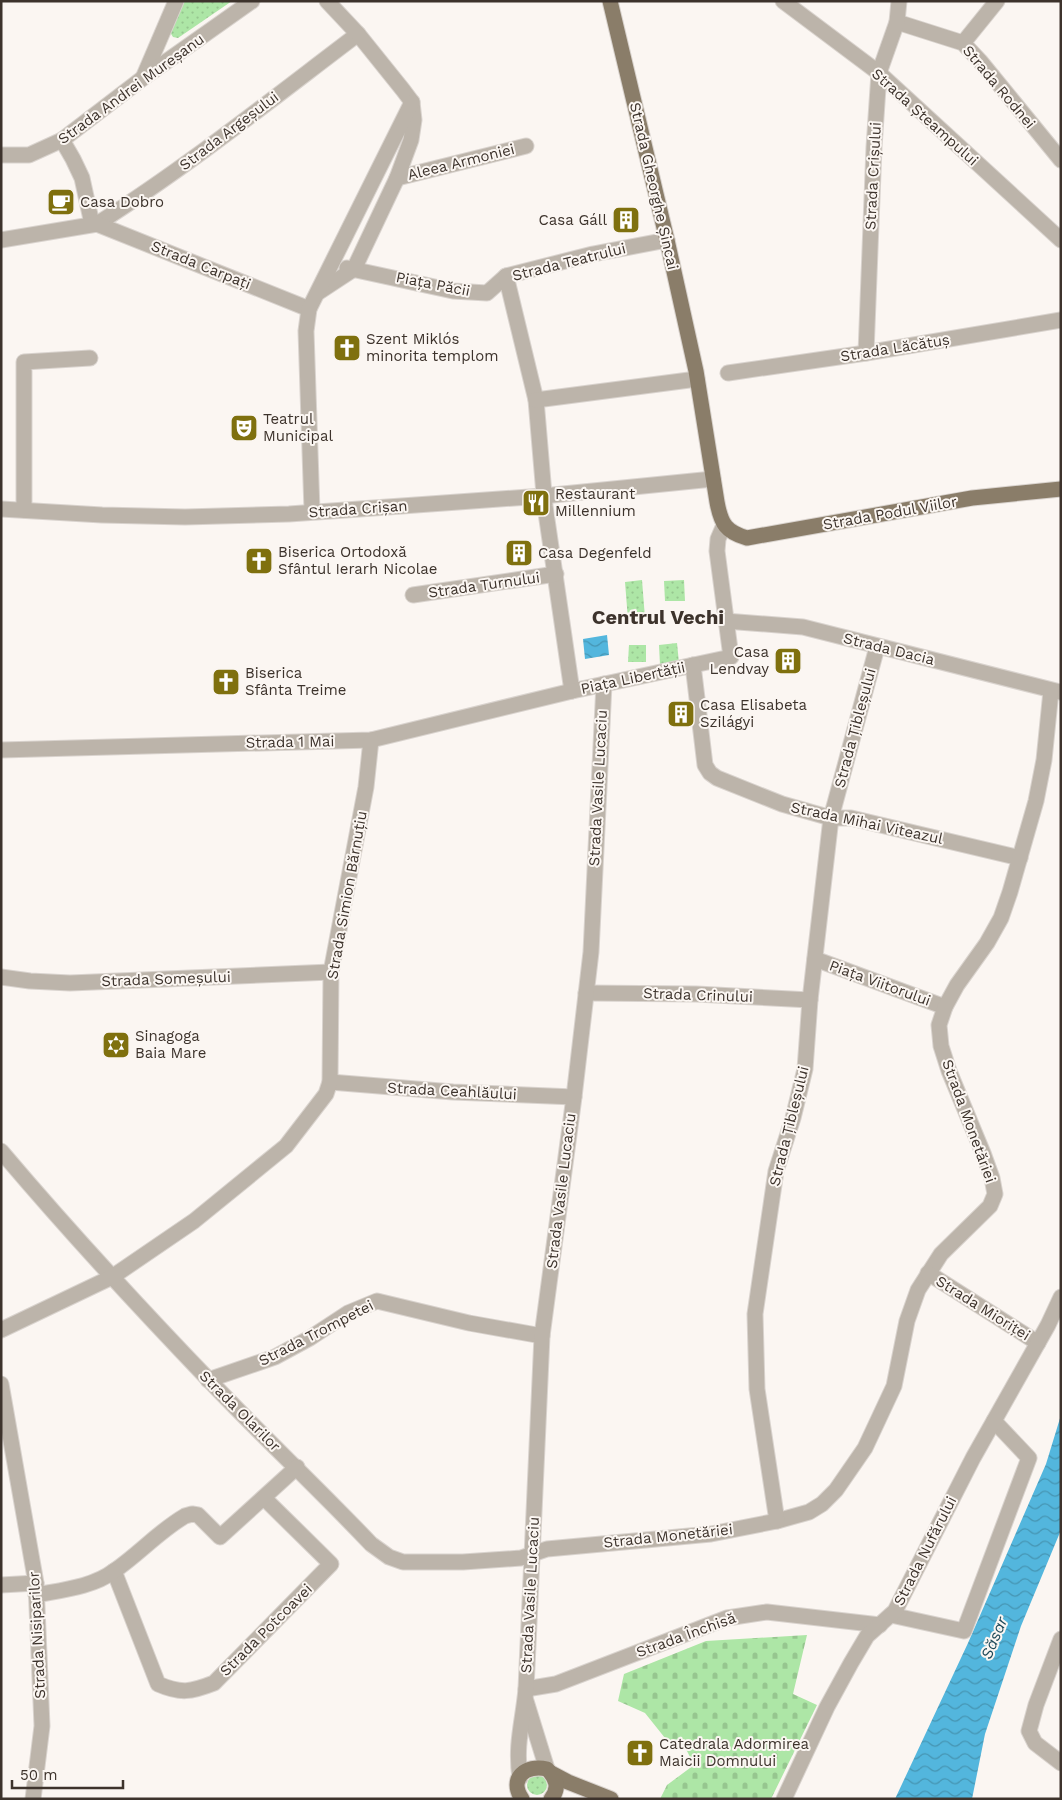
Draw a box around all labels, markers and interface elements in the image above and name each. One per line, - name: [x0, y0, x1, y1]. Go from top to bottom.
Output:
- street label: Strada Andrei Mureșanu: [55, 30, 207, 148]
- street label: Strada Rodnei: [959, 42, 1039, 132]
- street label: Strada Șteampului: [868, 65, 982, 169]
- street label: Strada Argeșului: [176, 88, 282, 174]
- street label: Strada Gheorghe Șincai: [626, 101, 682, 271]
- street label: Strada Crișului: [861, 121, 885, 231]
- street label: Aleea Armoniei: [406, 140, 516, 184]
- cafe icon: Casa Dobro: [46, 187, 76, 217]
- place label: Casa Dobro: [80, 193, 164, 211]
- building icon: Casa Gáll: [611, 205, 641, 235]
- place label: Casa Gáll: [539, 211, 607, 229]
- street label: Strada Carpați: [149, 237, 253, 293]
- street label: Strada Teatrului: [510, 239, 628, 285]
- street label: Piața Păcii: [395, 268, 471, 300]
- place label: Szent Miklós minorita templom: [366, 330, 498, 365]
- street label: Strada Lăcătuș: [839, 330, 951, 366]
- church icon: Szent Miklós minorita templom: [332, 333, 362, 363]
- place label: Teatrul Municipal: [263, 410, 334, 445]
- theatre icon: Teatrul Municipal: [229, 413, 259, 443]
- place label: Restaurant Millennium: [555, 485, 636, 520]
- restaurant icon: Restaurant Millennium: [521, 488, 551, 518]
- street label: Strada Podul Viilor: [822, 492, 958, 534]
- street label: Strada Crișan: [308, 497, 408, 521]
- building icon: Casa Degenfeld: [504, 538, 534, 568]
- place label: Biserica Ortodoxă Sfântul Ierarh Nicolae: [278, 543, 437, 578]
- place label: Casa Degenfeld: [538, 544, 652, 562]
- church icon: Biserica Ortodoxă Sfântul Ierarh Nicolae: [244, 546, 274, 576]
- street label: Strada Turnului: [427, 568, 541, 602]
- district label: Centrul Vechi: [592, 605, 724, 629]
- street label: Strada Dacia: [842, 629, 937, 669]
- place label: Casa Lendvay: [710, 643, 769, 678]
- building icon: Casa Lendvay: [773, 646, 803, 676]
- street label: Piața Libertății: [579, 658, 687, 698]
- place label: Biserica Sfânta Treime: [245, 664, 346, 699]
- street label: Strada Țibleșului: [830, 666, 880, 790]
- church icon: Biserica Sfânta Treime: [211, 667, 241, 697]
- place label: Casa Elisabeta Szilágyi: [700, 696, 808, 731]
- building icon: Casa Elisabeta Szilágyi: [666, 699, 696, 729]
- street label: Strada Vasile Lucaciu: [585, 709, 611, 867]
- street label: Strada 1 Mai: [245, 732, 335, 752]
- street label: Strada Mihai Viteazul: [789, 798, 945, 848]
- street label: Strada Simion Bărnuțiu: [323, 809, 371, 981]
- street label: Piața Viitorului: [827, 956, 933, 1010]
- street label: Strada Someșului: [101, 968, 231, 990]
- street label: Strada Crinului: [643, 984, 753, 1006]
- place label: Sinagoga Baia Mare: [135, 1027, 206, 1062]
- synagogue icon: Sinagoga Baia Mare: [101, 1030, 131, 1060]
- street label: Strada Monetăriei: [938, 1057, 1000, 1185]
- street label: Strada Țibleșului: [765, 1064, 813, 1188]
- street label: Strada Ceahlăului: [387, 1079, 517, 1103]
- street label: Strada Vasile Lucaciu: [543, 1112, 579, 1270]
- street label: Strada Mioriței: [933, 1272, 1033, 1344]
- street label: Strada Trompetei: [256, 1296, 376, 1370]
- street label: Strada Olarilor: [196, 1367, 284, 1455]
- street label: Strada Nufărului: [890, 1493, 960, 1609]
- street label: Strada Vasile Lucaciu: [517, 1516, 543, 1674]
- street label: Strada Monetăriei: [602, 1520, 734, 1552]
- street label: Strada Nisiparilor: [25, 1571, 49, 1699]
- street label: Strada Potcoavei: [216, 1580, 316, 1680]
- street label: Strada Închisă: [634, 1608, 739, 1661]
- water label: Săsar: [977, 1613, 1012, 1662]
- place label: Catedrala Adormirea Maicii Domnului: [659, 1735, 810, 1770]
- church icon: Catedrala Adormirea Maicii Domnului: [625, 1738, 655, 1768]
- scale bar: [12, 1758, 124, 1790]
- text: 50 m: [20, 1766, 57, 1784]

